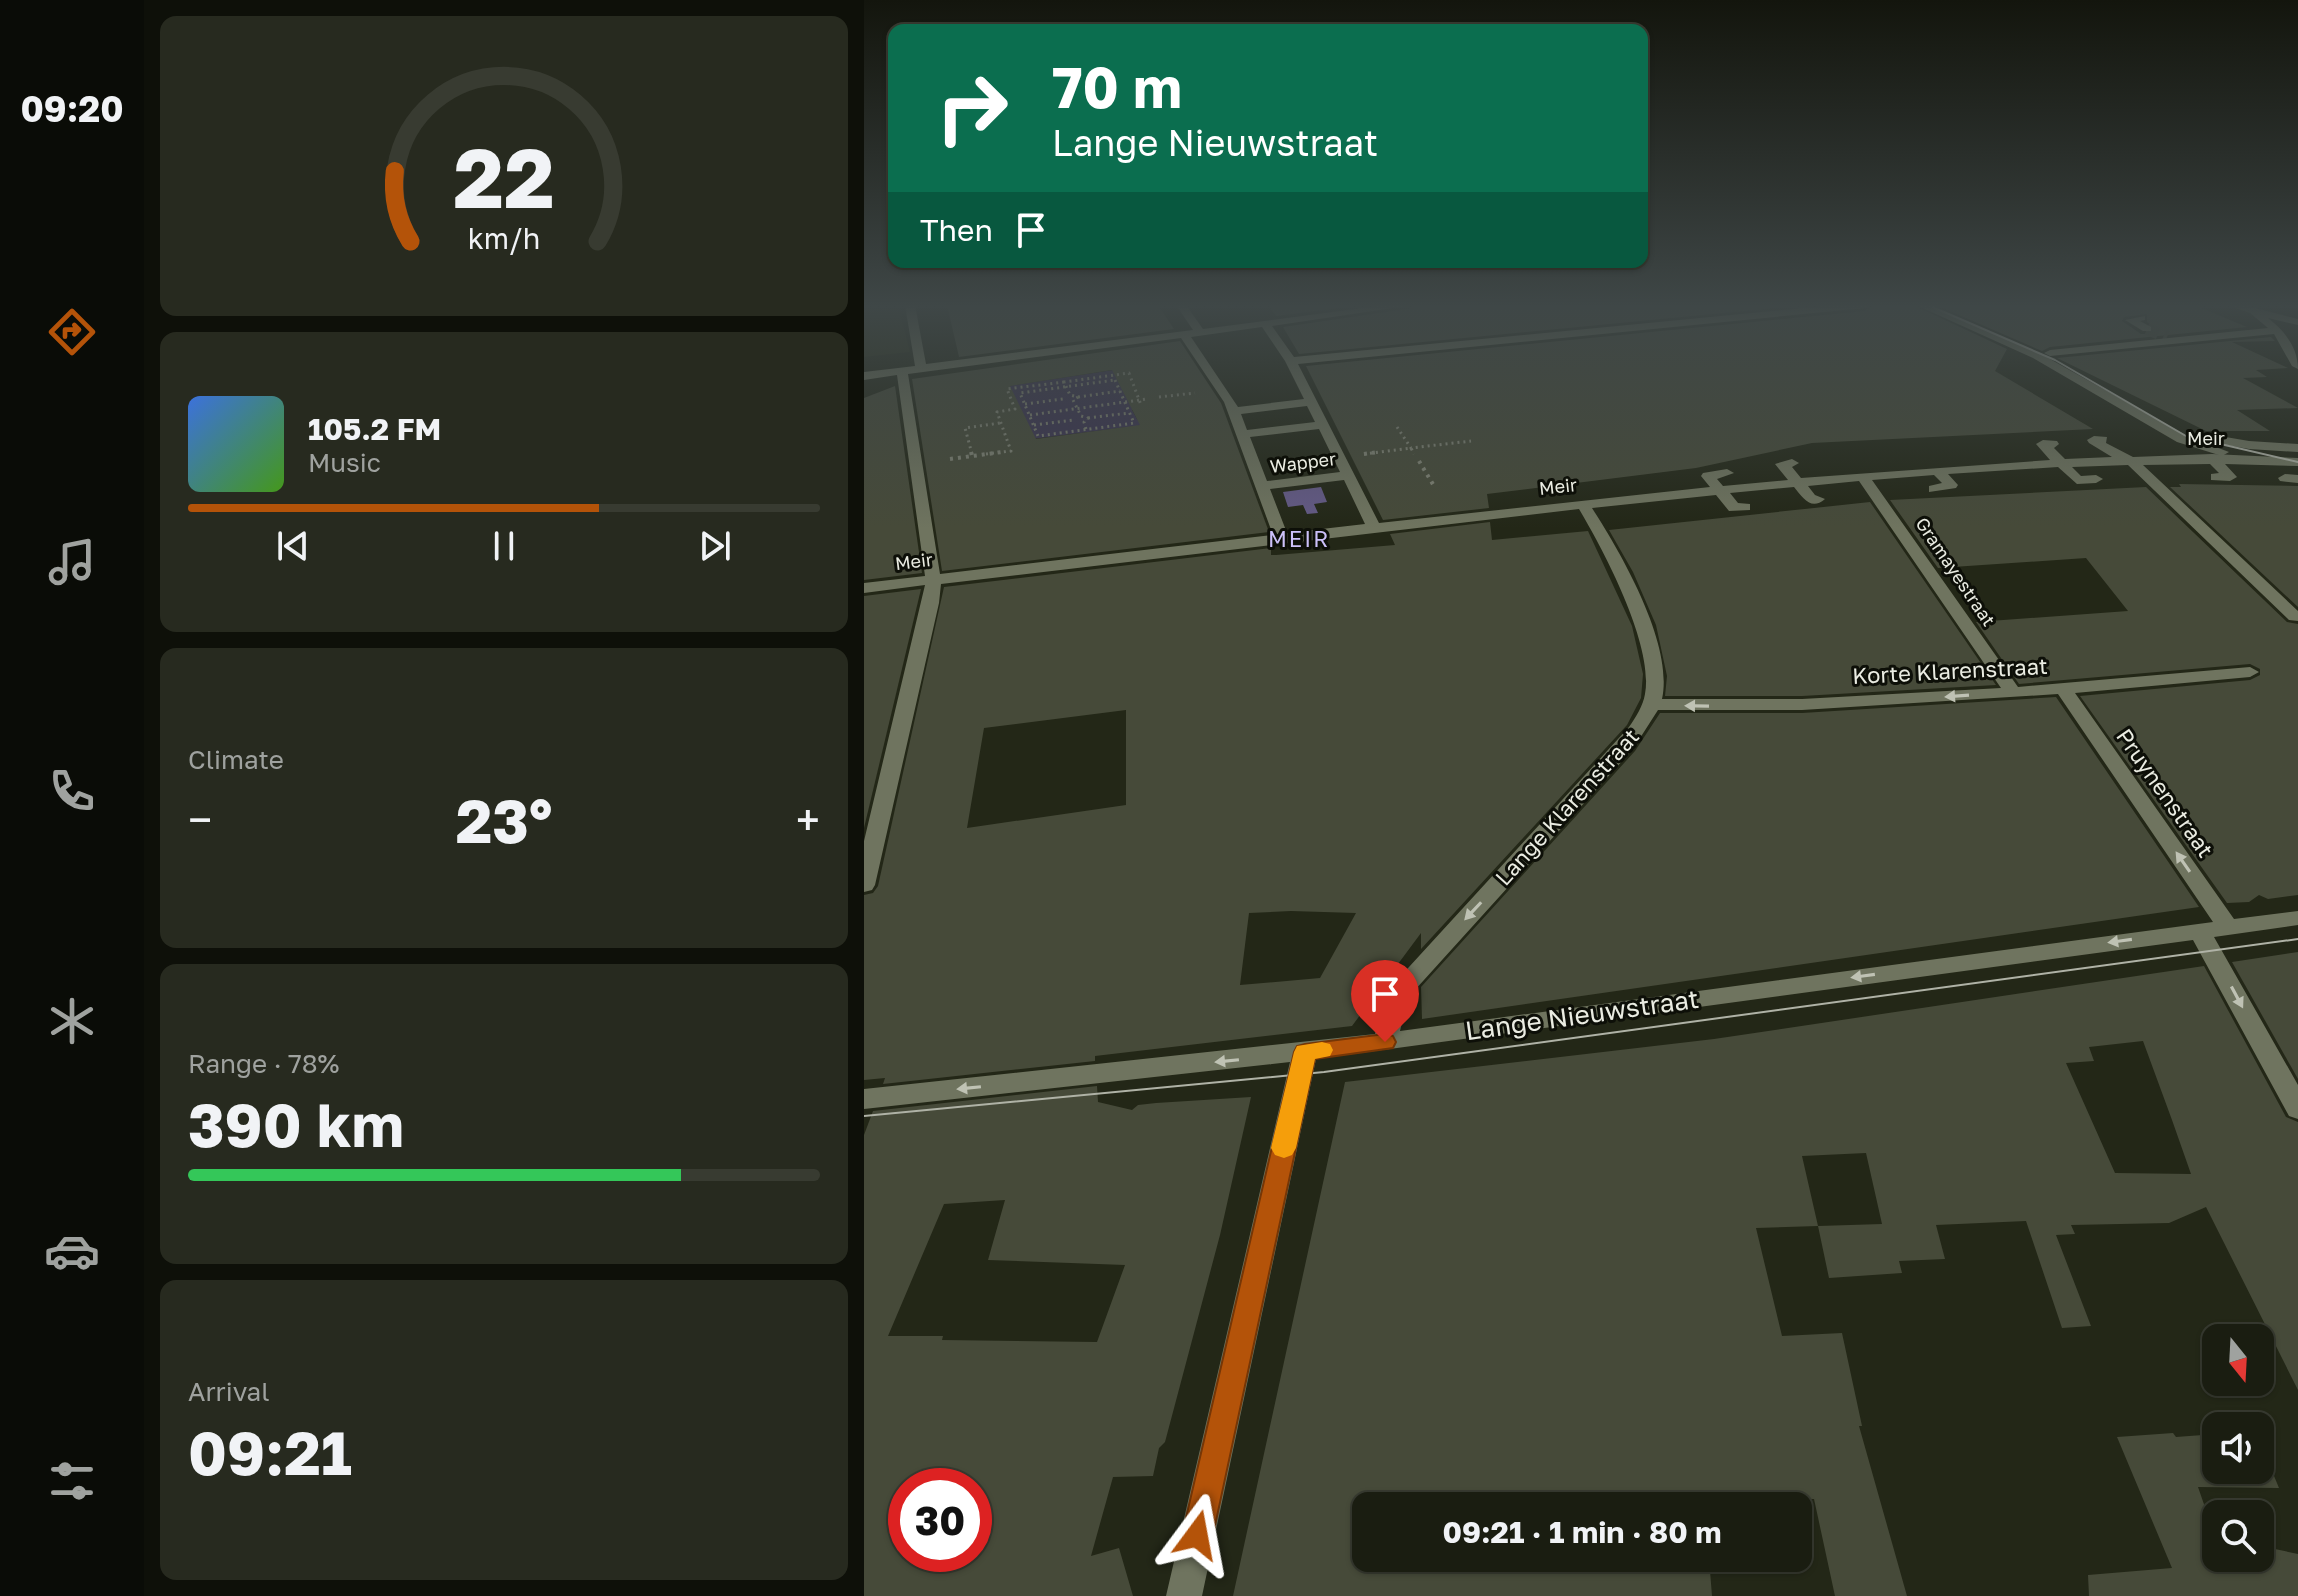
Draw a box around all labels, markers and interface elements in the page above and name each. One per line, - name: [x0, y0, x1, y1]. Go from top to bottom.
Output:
- text: 70 m: [1052, 53, 1182, 120]
- icon: right: [920, 56, 1024, 160]
- text: 09:20: [20, 87, 124, 130]
- text: Lange Nieuwstraat: [1052, 121, 1378, 164]
- text: 22: [453, 126, 555, 226]
- icon: arrive: [1009, 208, 1053, 252]
- text: Then: [920, 212, 993, 248]
- text: km/h: [468, 221, 540, 255]
- icon: directions: [44, 304, 100, 360]
- text: 105.2 FM: [308, 411, 441, 447]
- street label: Meir: [2187, 427, 2225, 449]
- text: Music: [308, 447, 381, 478]
- street label: Wapper: [1269, 447, 1337, 477]
- street label: Meir: [1538, 473, 1578, 499]
- street label: Gramayestraat: [1911, 513, 2000, 630]
- icon: previous: [271, 524, 315, 568]
- icon: pause: [482, 524, 526, 568]
- icon: next: [693, 524, 737, 568]
- district label: MEIR: [1268, 525, 1330, 552]
- icon: music: [44, 534, 100, 590]
- street label: Meir: [894, 548, 934, 574]
- street label: Korte Klarenstraat: [1852, 652, 2048, 689]
- one-way arrow: [1944, 690, 1969, 703]
- one-way arrow: [1684, 699, 1709, 712]
- street label: Lange Klarenstraat: [1489, 723, 1644, 891]
- street label: Pruynenstraat: [2111, 723, 2220, 862]
- text: Climate: [188, 744, 284, 775]
- icon: phone: [44, 763, 100, 819]
- text: 23°: [456, 784, 552, 856]
- text: −: [188, 793, 212, 846]
- text: +: [796, 793, 820, 846]
- one-way arrow: [2176, 852, 2191, 873]
- one-way arrow: [1465, 901, 1483, 920]
- one-way arrow: [2107, 935, 2132, 948]
- pin: [1351, 960, 1419, 1042]
- one-way arrow: [1850, 970, 1875, 983]
- icon: arrive: [1363, 972, 1407, 1016]
- street label: Lange Nieuwstraat: [1463, 983, 1701, 1046]
- one-way arrow: [2230, 986, 2244, 1008]
- icon: climate: [44, 993, 100, 1049]
- text: Range · 78%: [188, 1048, 339, 1079]
- one-way arrow: [1215, 1054, 1240, 1067]
- one-way arrow: [956, 1082, 981, 1095]
- text: 390 km: [188, 1088, 404, 1160]
- icon: car: [44, 1223, 100, 1279]
- north arrow: [2202, 1324, 2274, 1396]
- map controls: [2202, 1324, 2274, 1572]
- text: Arrival: [188, 1376, 269, 1407]
- button: sound: [2202, 1412, 2274, 1484]
- text: 09:21: [188, 1416, 352, 1488]
- icon: filters: [44, 1453, 100, 1509]
- speed limit sign: 30: [888, 1468, 992, 1572]
- position arrow: [1155, 1493, 1239, 1577]
- button: search: [2202, 1500, 2274, 1572]
- text: 09:21 · 1 min · 80 m: [1442, 1514, 1722, 1550]

